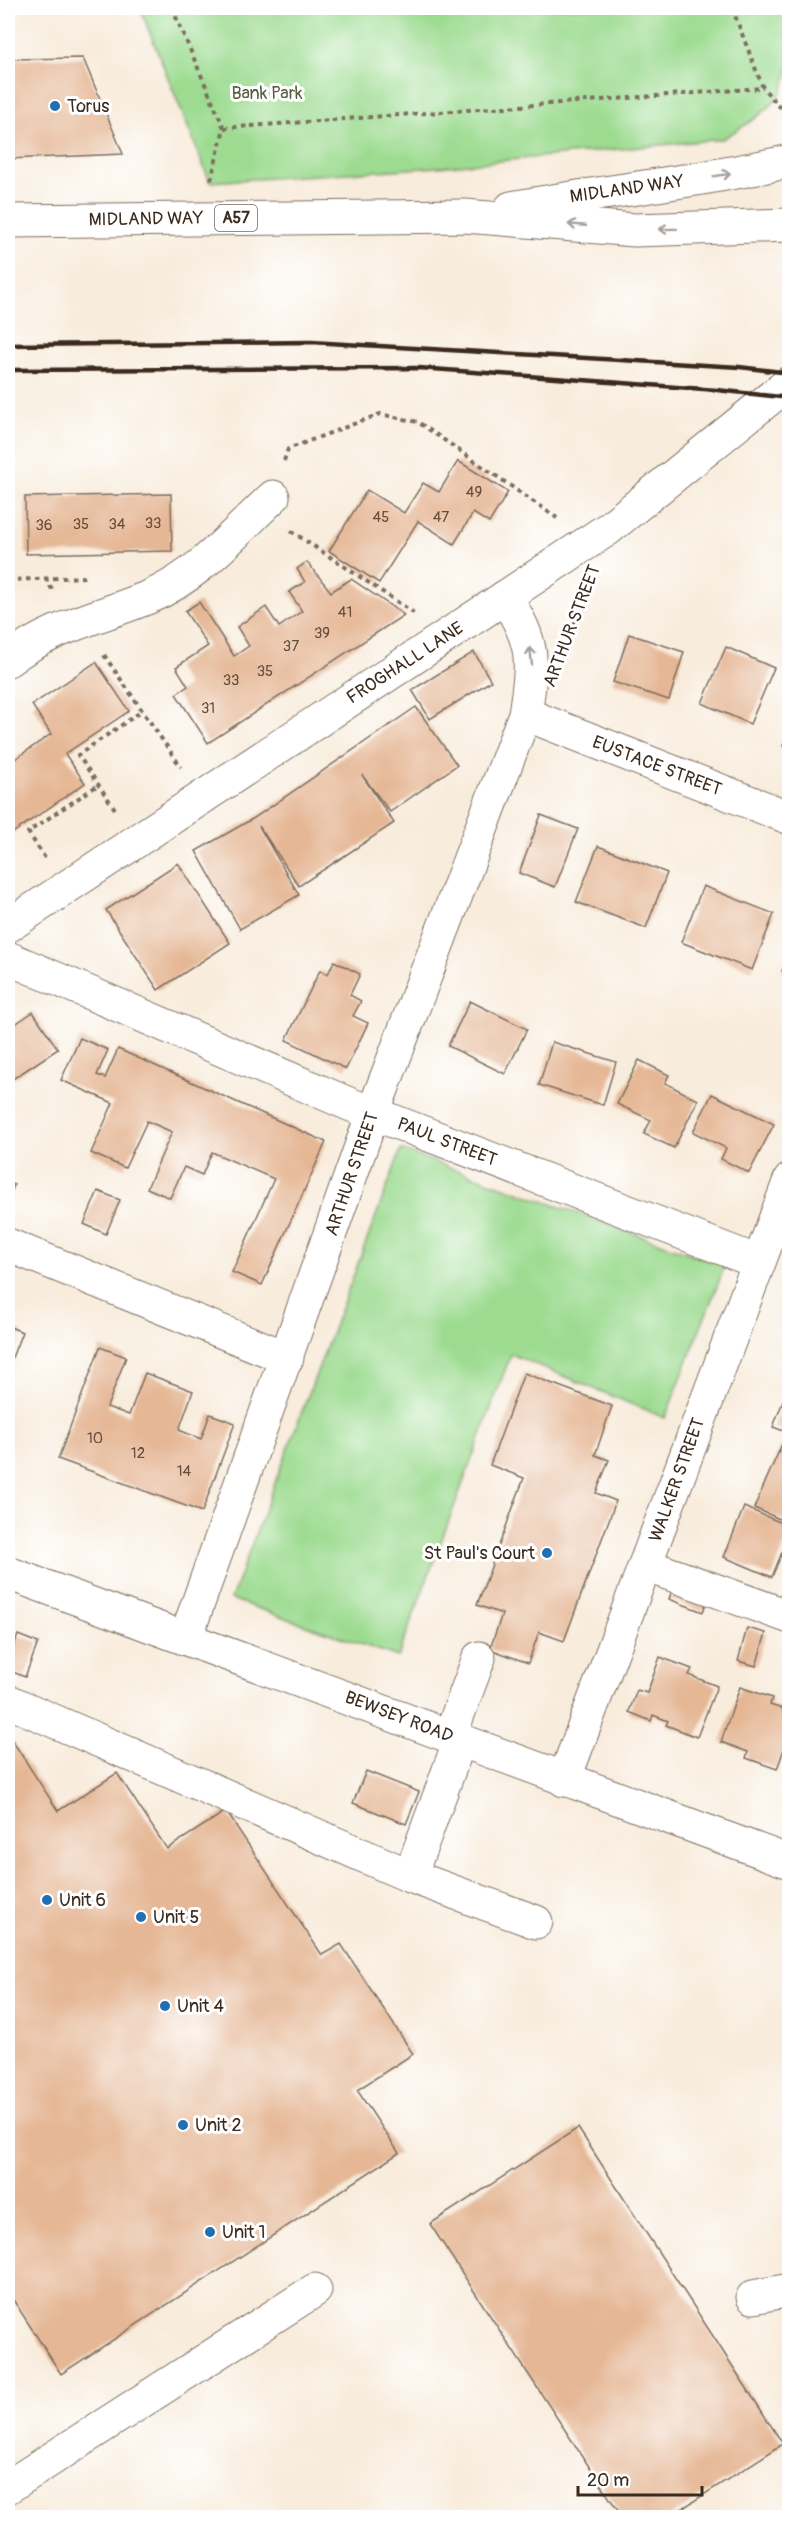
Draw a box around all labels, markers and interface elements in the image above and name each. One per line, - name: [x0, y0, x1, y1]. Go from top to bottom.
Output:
- park label: Bank Park: [231, 82, 303, 105]
- place label: Torus: [67, 95, 109, 118]
- marker: Torus: [48, 99, 62, 113]
- one-way arrow: [711, 169, 731, 180]
- street label: MIDLAND WAY: [568, 170, 686, 208]
- road number: A57: [215, 205, 257, 231]
- street label: MIDLAND WAY: [88, 206, 204, 232]
- one-way arrow: [568, 219, 588, 230]
- one-way arrow: [659, 224, 679, 235]
- house number: 49: [466, 483, 482, 502]
- house number: 45: [373, 508, 389, 527]
- house number: 47: [433, 508, 449, 527]
- house number: 33: [145, 514, 161, 533]
- house number: 35: [73, 515, 89, 534]
- house number: 34: [108, 515, 126, 534]
- house number: 36: [35, 516, 53, 535]
- street label: ARTHUR STREET: [538, 561, 606, 691]
- house number: 41: [338, 603, 352, 622]
- street label: FROGHALL LANE: [342, 617, 468, 709]
- house number: 39: [314, 624, 330, 643]
- house number: 37: [283, 637, 299, 656]
- one-way arrow: [525, 647, 536, 667]
- house number: 35: [257, 662, 273, 681]
- house number: 33: [223, 671, 239, 690]
- house number: 31: [201, 699, 215, 718]
- street label: EUSTACE STREET: [589, 731, 725, 801]
- street label: ARTHUR STREET: [320, 1109, 384, 1239]
- street label: PAUL STREET: [394, 1112, 500, 1172]
- street label: WALKER STREET: [644, 1415, 710, 1545]
- house number: 10: [87, 1429, 103, 1448]
- house number: 12: [131, 1444, 145, 1463]
- house number: 14: [177, 1462, 192, 1481]
- place label: St Paul's Court: [424, 1542, 536, 1565]
- marker: St Paul's Court: [540, 1546, 554, 1560]
- street label: BEWSEY ROAD: [342, 1686, 456, 1748]
- place label: Unit 6: [59, 1889, 106, 1912]
- marker: Unit 6: [40, 1893, 54, 1907]
- place label: Unit 5: [153, 1906, 199, 1929]
- marker: Unit 5: [134, 1910, 148, 1924]
- place label: Unit 4: [177, 1995, 224, 2018]
- marker: Unit 4: [158, 1999, 172, 2013]
- place label: Unit 2: [195, 2114, 242, 2137]
- marker: Unit 2: [176, 2118, 190, 2132]
- place label: Unit 1: [222, 2221, 266, 2244]
- marker: Unit 1: [203, 2225, 217, 2239]
- scale bar: [578, 2459, 702, 2497]
- text: 20 m: [587, 2469, 629, 2492]

